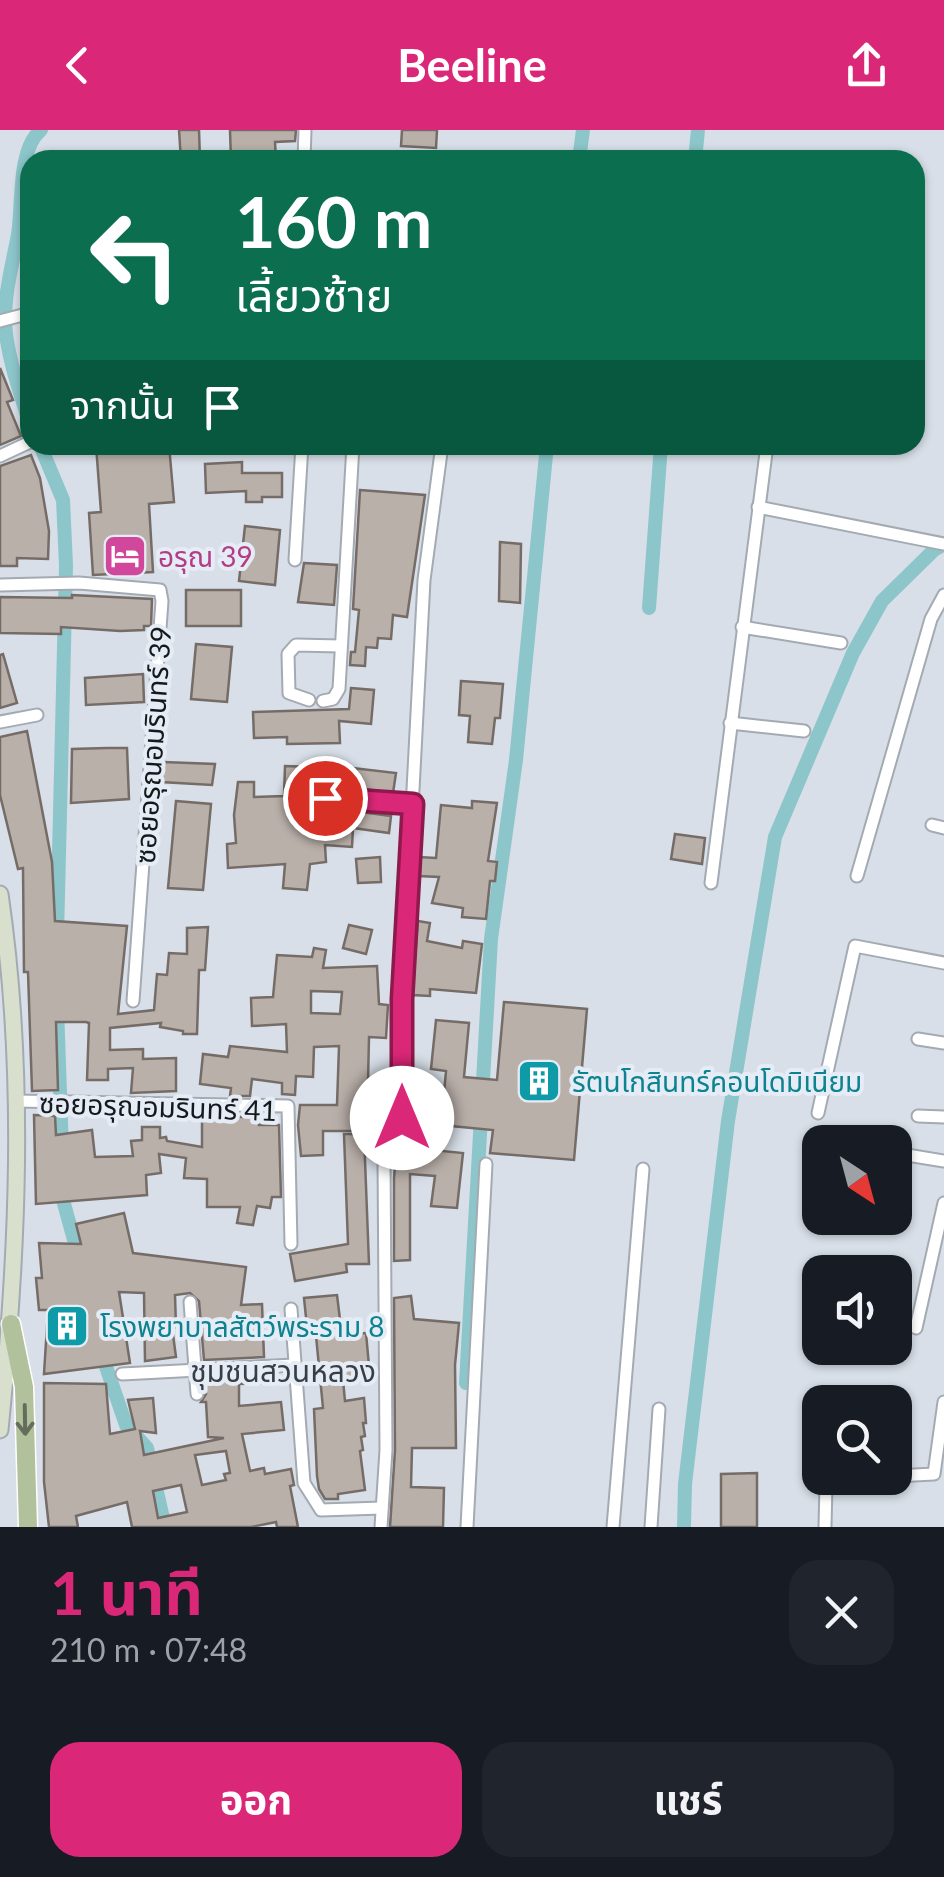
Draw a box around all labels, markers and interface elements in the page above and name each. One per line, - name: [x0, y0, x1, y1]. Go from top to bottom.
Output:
- icon: back: [50, 38, 105, 93]
- text: Beeline: [397, 38, 547, 92]
- icon: share: [839, 38, 894, 93]
- text: 160 m: [235, 179, 432, 263]
- icon: left: [70, 190, 200, 320]
- text: เลี้ยวซ้าย: [235, 268, 392, 322]
- icon: arrive: [195, 380, 250, 435]
- text: จากนั้น: [70, 381, 175, 427]
- hotel icon: อรุณ 39: [102, 533, 148, 579]
- place label: อรุณ 39: [158, 539, 253, 574]
- street label: ซอยอรุณอมรินทร์ 39: [127, 625, 178, 865]
- pin: [283, 756, 368, 841]
- icon: arrive: [298, 771, 353, 826]
- building icon: รัตนโกสินทร์คอนโดมิเนียม: [516, 1058, 562, 1104]
- place label: รัตนโกสินทร์คอนโดมิเนียม: [572, 1064, 862, 1098]
- position arrow: [350, 1066, 454, 1170]
- street label: ซอยอรุณอมรินทร์ 41: [38, 1085, 277, 1128]
- north arrow: [802, 1125, 912, 1235]
- map controls: [802, 1125, 912, 1495]
- button: sound: [802, 1255, 912, 1365]
- building icon: โรงพยาบาลสัตว์พระราม 8: [44, 1303, 90, 1349]
- place label: โรงพยาบาลสัตว์พระราม 8: [100, 1309, 385, 1343]
- district label: ชุมชนสวนหลวง: [190, 1352, 376, 1390]
- button: search: [802, 1385, 912, 1495]
- one-way arrow: [16, 1403, 35, 1435]
- text: 1 นาที: [50, 1556, 203, 1628]
- button: close: [789, 1560, 894, 1665]
- text: 210 m · 07:48: [50, 1630, 247, 1669]
- button: ออก: [50, 1742, 462, 1857]
- button: แชร์: [482, 1742, 894, 1857]

